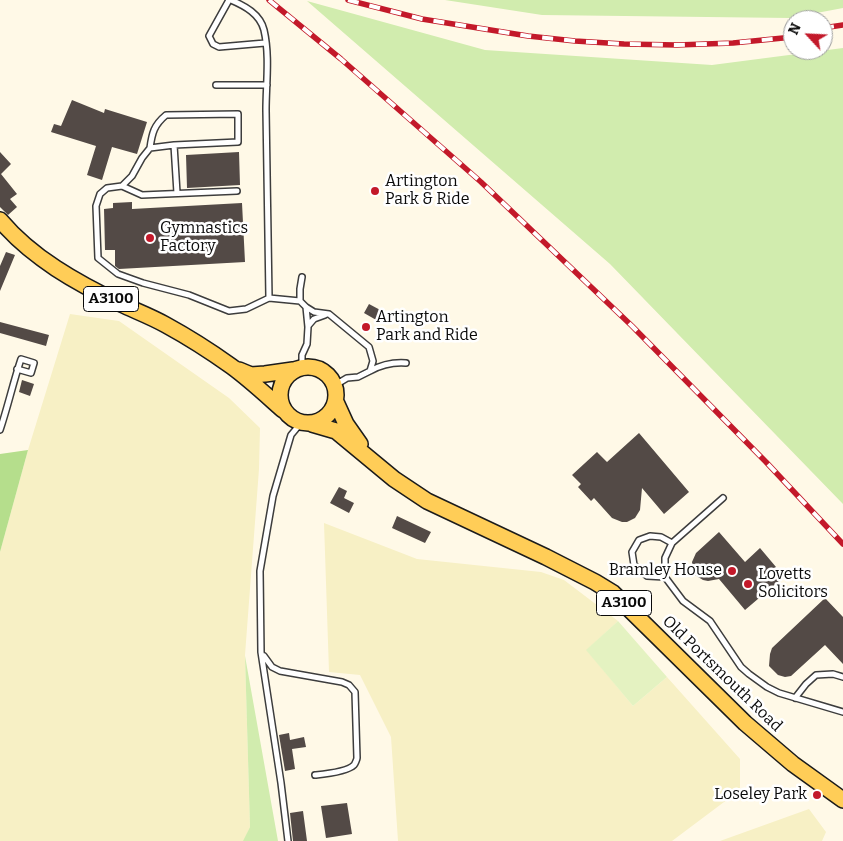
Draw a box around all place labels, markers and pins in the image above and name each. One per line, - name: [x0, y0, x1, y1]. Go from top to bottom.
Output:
- place label: Artington Park & Ride: [385, 172, 470, 210]
- marker: Artington Park & Ride: [369, 185, 381, 197]
- place label: Gymnastics Factory: [160, 219, 248, 257]
- marker: Gymnastics Factory: [144, 232, 156, 244]
- place label: Artington Park and Ride: [376, 308, 478, 346]
- marker: Artington Park and Ride: [360, 321, 372, 333]
- place label: Bramley House: [609, 561, 722, 581]
- marker: Bramley House: [726, 565, 738, 577]
- place label: Lovetts Solicitors: [758, 565, 828, 603]
- marker: Lovetts Solicitors: [742, 578, 754, 590]
- place label: Loseley Park: [714, 785, 807, 805]
- marker: Loseley Park: [811, 789, 823, 801]

